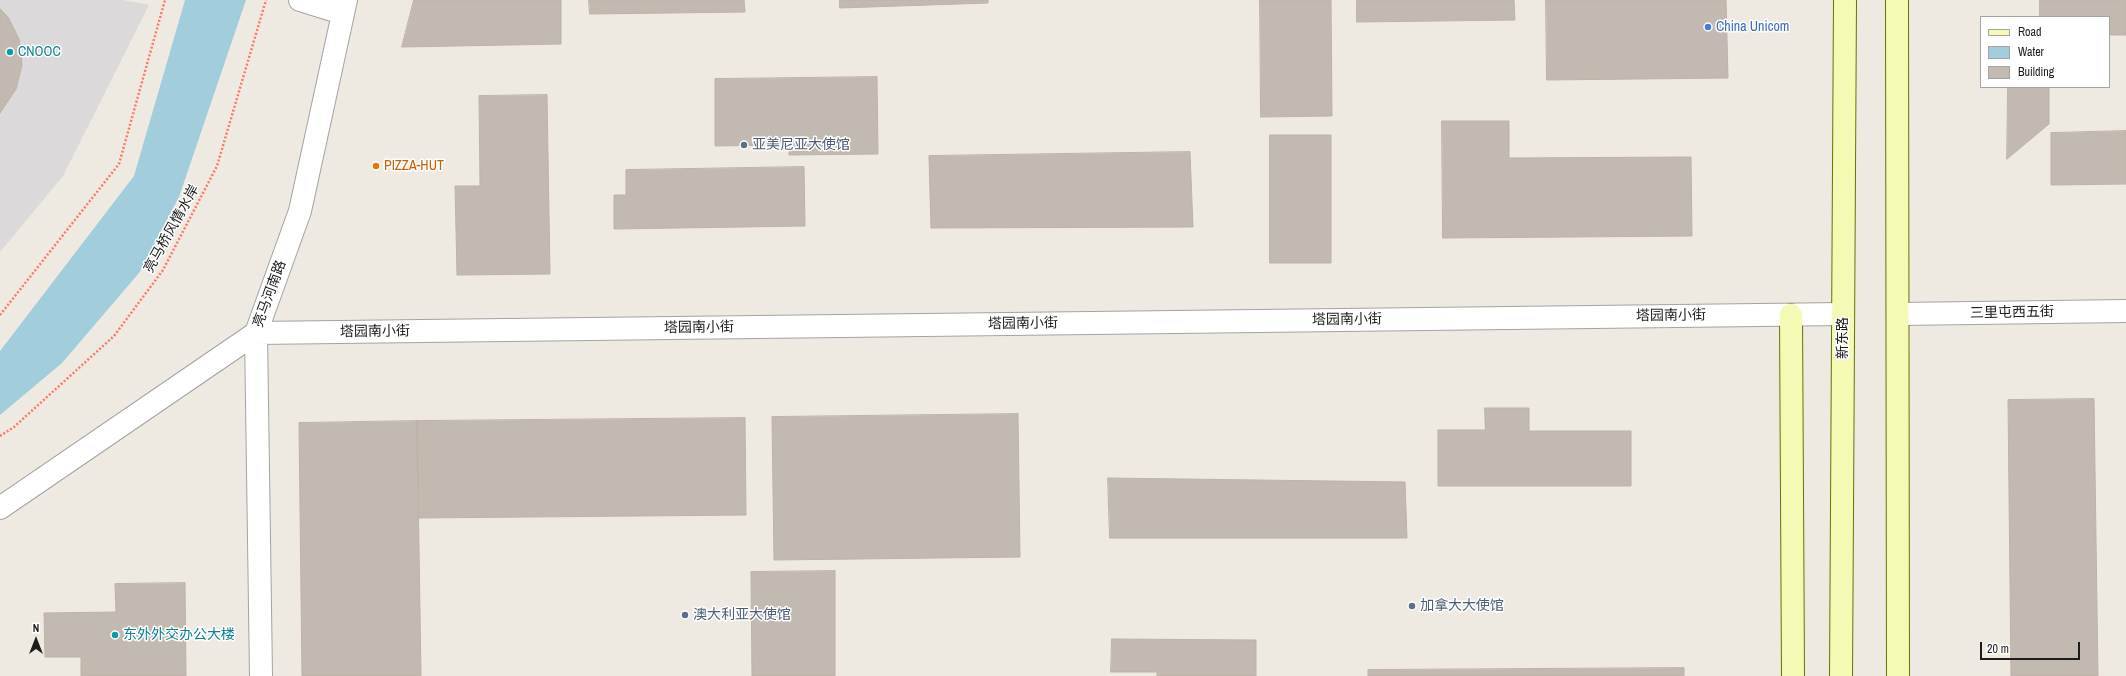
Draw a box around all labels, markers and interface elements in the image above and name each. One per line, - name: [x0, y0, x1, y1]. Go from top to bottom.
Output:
- legend: [1980, 16, 2110, 88]
- place label: China Unicom: [1716, 19, 1789, 35]
- marker: China Unicom: [1703, 22, 1713, 32]
- text: Road: [2018, 24, 2042, 40]
- place label: CNOOC: [18, 44, 61, 60]
- text: Water: [2018, 44, 2044, 60]
- marker: CNOOC: [5, 47, 15, 57]
- text: Building: [2018, 64, 2054, 80]
- place label: 亚美尼亚大使馆: [752, 137, 850, 153]
- marker: 亚美尼亚大使馆: [739, 140, 749, 150]
- place label: PIZZA-HUT: [384, 158, 444, 174]
- marker: PIZZA-HUT: [371, 161, 381, 171]
- street label: 亮马桥风情水岸: [141, 182, 203, 276]
- street label: 亮马河南路: [250, 258, 290, 330]
- street label: 三里屯西五街: [1970, 304, 2054, 322]
- street label: 塔园南小街: [1636, 307, 1706, 325]
- street label: 塔园南小街: [1312, 311, 1382, 329]
- street label: 塔园南小街: [988, 315, 1058, 333]
- street label: 新东路: [1835, 317, 1851, 359]
- street label: 塔园南小街: [664, 319, 734, 337]
- street label: 塔园南小街: [340, 323, 410, 341]
- place label: 加拿大大使馆: [1420, 598, 1504, 614]
- marker: 加拿大大使馆: [1407, 601, 1417, 611]
- place label: 澳大利亚大使馆: [693, 607, 791, 623]
- marker: 澳大利亚大使馆: [680, 610, 690, 620]
- north arrow: [16, 620, 56, 660]
- text: N: [33, 621, 39, 635]
- place label: 东外外交办公大楼: [123, 627, 235, 643]
- marker: 东外外交办公大楼: [110, 630, 120, 640]
- scale bar: [1982, 634, 2082, 660]
- text: 20 m: [1987, 641, 2009, 657]

